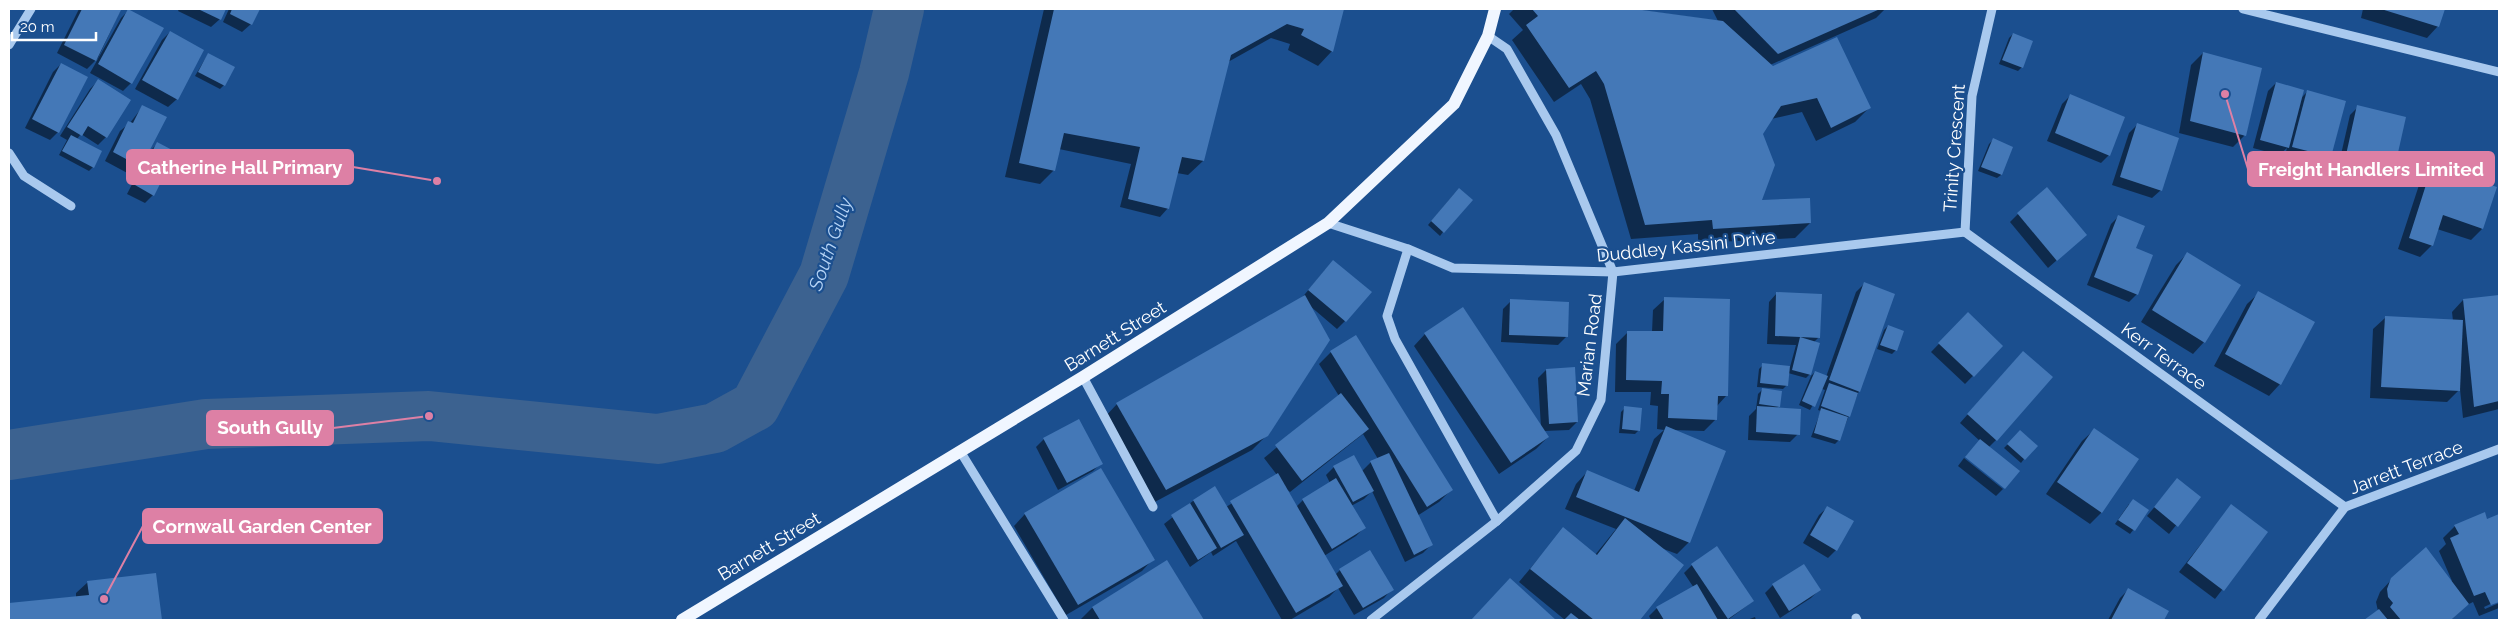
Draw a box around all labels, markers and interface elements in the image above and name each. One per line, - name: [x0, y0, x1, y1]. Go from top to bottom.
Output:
- scale bar: [12, 10, 96, 42]
- text: 20 m: [20, 18, 55, 36]
- street label: Trinity Crescent: [1939, 83, 1969, 213]
- callout: Catherine Hall Primary: [127, 150, 353, 184]
- callout: Freight Handlers Limited: [2248, 152, 2494, 186]
- text: Catherine Hall Primary: [137, 156, 343, 178]
- text: Freight Handlers Limited: [2258, 158, 2484, 180]
- water label: South Gully: [803, 194, 856, 294]
- street label: Duddley Kassini Drive: [1596, 226, 1777, 266]
- street label: Marian Road: [1572, 292, 1606, 398]
- street label: Barnett Street: [1060, 296, 1170, 376]
- street label: Kerr Terrace: [2117, 318, 2211, 394]
- callout: South Gully: [207, 411, 333, 445]
- text: South Gully: [217, 416, 323, 438]
- street label: Jarrett Terrace: [2346, 436, 2466, 498]
- street label: Barnett Street: [714, 507, 824, 585]
- callout: Cornwall Garden Center: [143, 509, 382, 543]
- text: Cornwall Garden Center: [152, 515, 372, 537]

